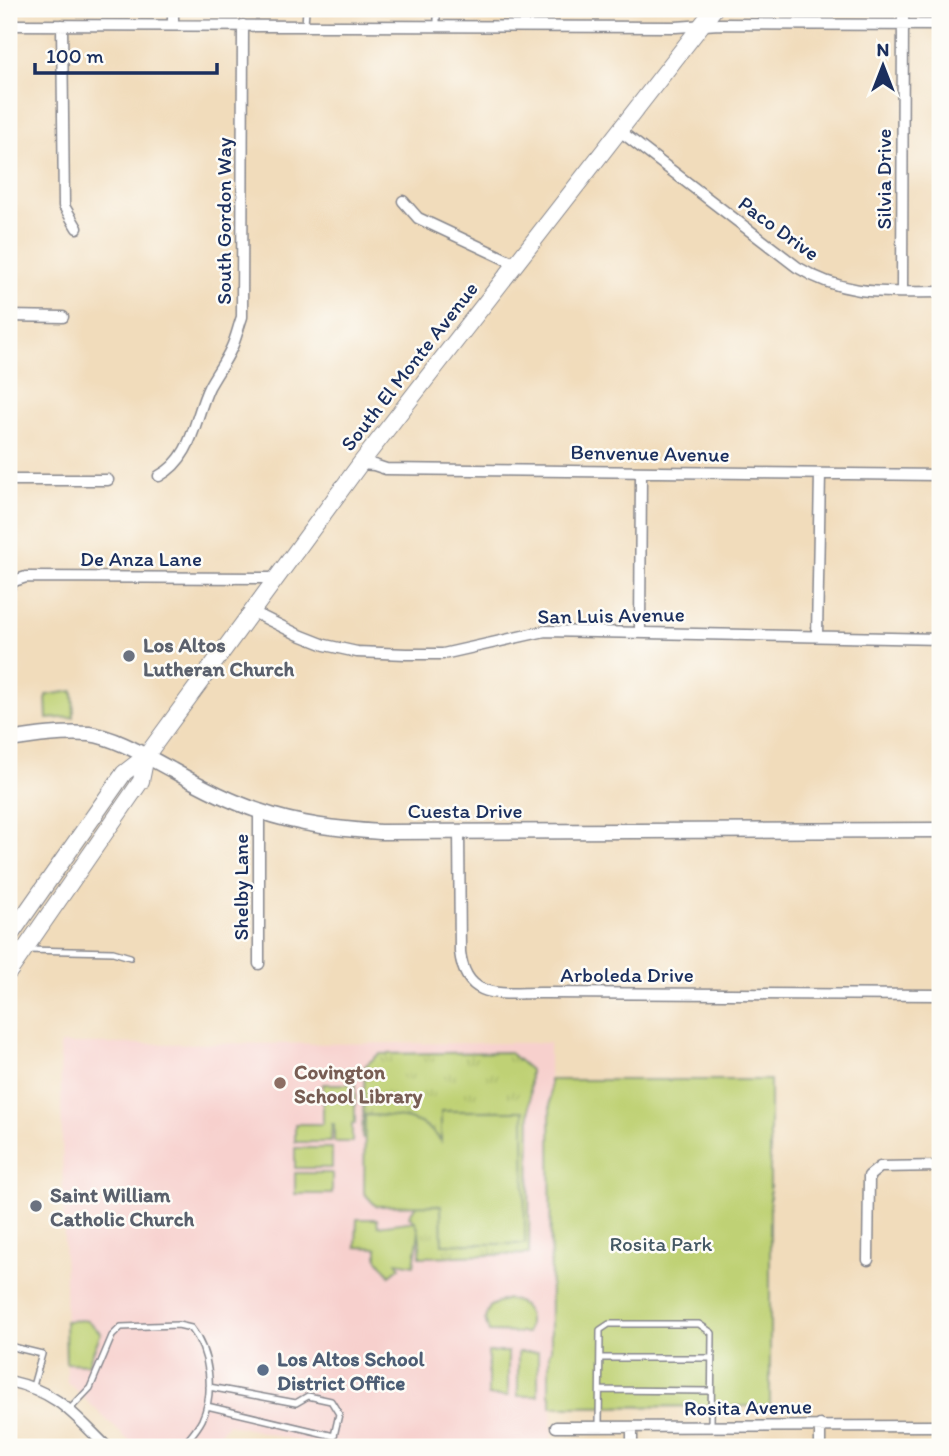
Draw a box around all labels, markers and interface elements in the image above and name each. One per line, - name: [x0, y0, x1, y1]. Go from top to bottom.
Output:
- scale bar: [35, 32, 217, 76]
- north arrow: [848, 32, 918, 102]
- text: N: [877, 38, 889, 61]
- text: 100 m: [46, 43, 104, 68]
- street label: Silvia Drive: [871, 128, 896, 230]
- street label: South Gordon Way: [211, 137, 236, 305]
- street label: Paco Drive: [734, 190, 824, 266]
- street label: South El Monte Avenue: [335, 276, 483, 456]
- street label: Benvenue Avenue: [570, 439, 730, 467]
- street label: De Anza Lane: [80, 546, 202, 571]
- street label: San Luis Avenue: [537, 601, 685, 629]
- place label: Los Altos Lutheran Church: [143, 632, 294, 681]
- marker: Los Altos Lutheran Church: [121, 648, 137, 664]
- street label: Cuesta Drive: [407, 798, 523, 823]
- street label: Shelby Lane: [228, 834, 253, 940]
- street label: Arboleda Drive: [560, 962, 694, 987]
- place label: Covington School Library: [294, 1059, 423, 1109]
- marker: Covington School Library: [272, 1075, 288, 1091]
- place label: Saint William Catholic Church: [50, 1182, 195, 1231]
- marker: Saint William Catholic Church: [28, 1198, 44, 1214]
- park label: Rosita Park: [610, 1231, 713, 1256]
- place label: Los Altos School District Office: [277, 1346, 425, 1395]
- marker: Los Altos School District Office: [255, 1362, 271, 1378]
- street label: Rosita Avenue: [684, 1393, 812, 1421]

